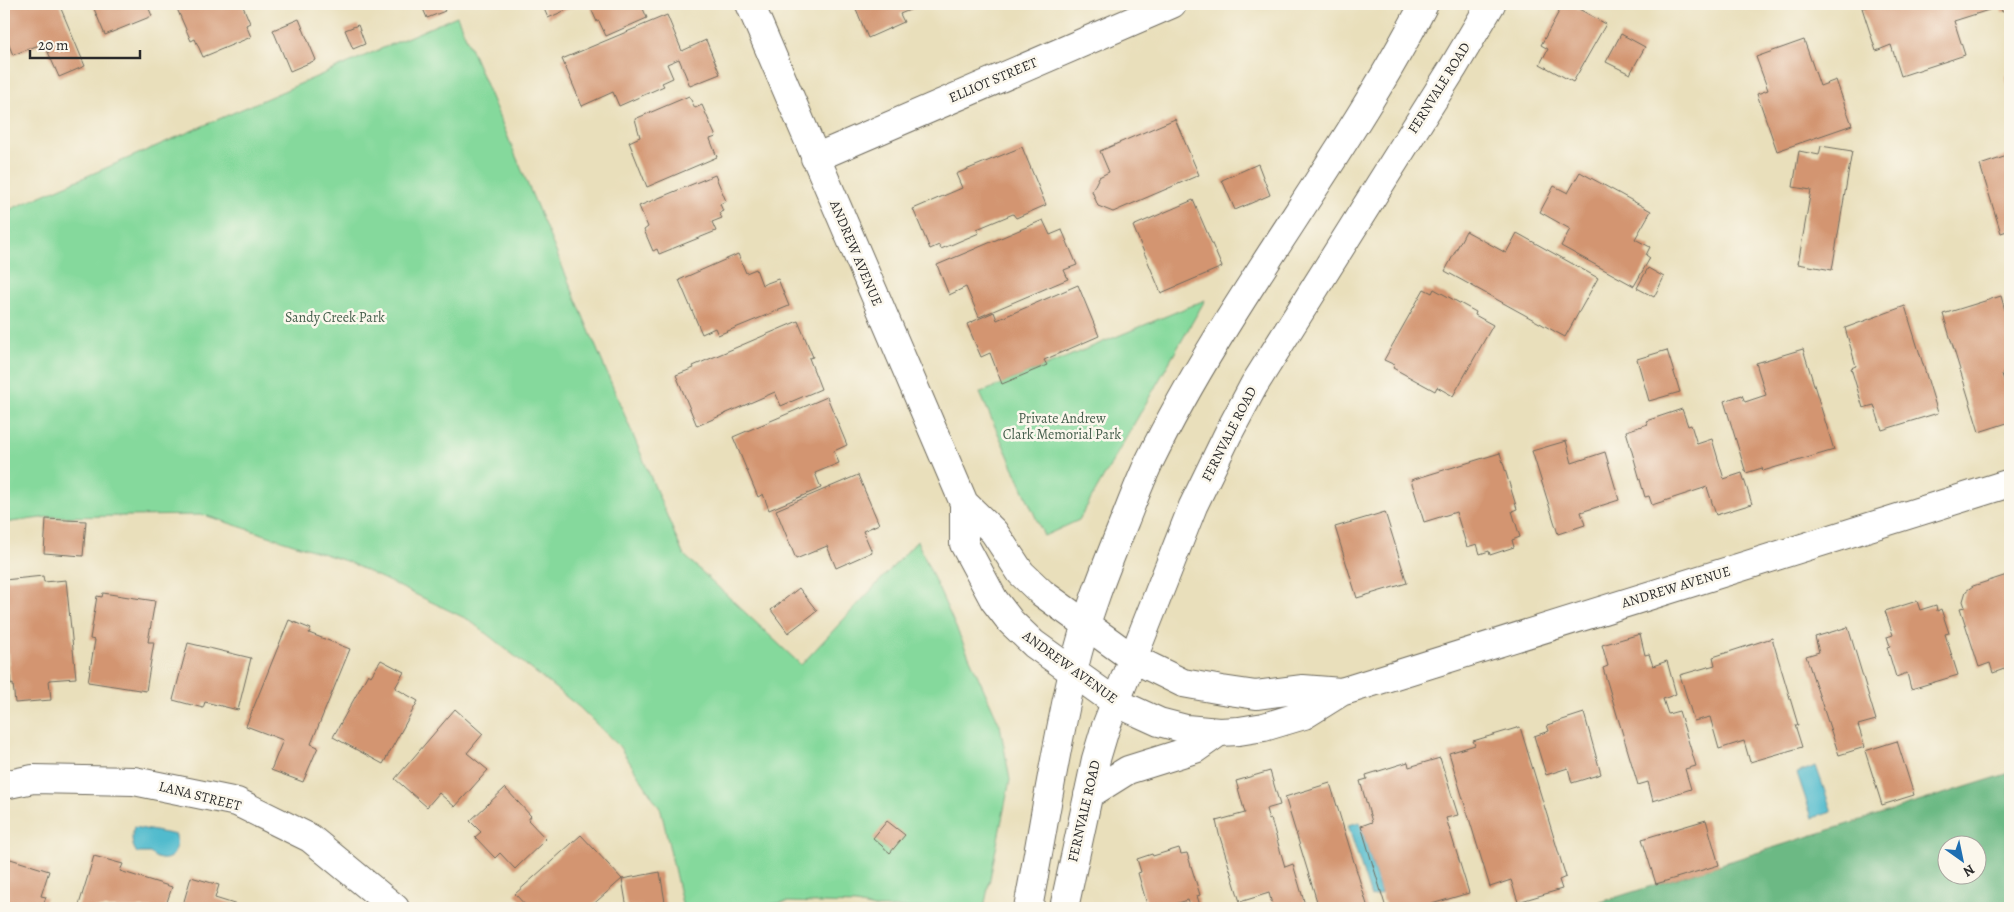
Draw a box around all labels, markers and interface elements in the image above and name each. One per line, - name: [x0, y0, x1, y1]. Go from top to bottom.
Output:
- scale bar: [30, 28, 140, 60]
- text: 20 m: [38, 35, 69, 55]
- street label: FERNVALE ROAD: [1403, 39, 1475, 137]
- street label: ELLIOT STREET: [946, 53, 1041, 107]
- street label: ANDREW AVENUE: [825, 196, 887, 309]
- park label: Sandy Creek Park: [285, 308, 385, 327]
- street label: FERNVALE ROAD: [1197, 383, 1261, 485]
- park label: Private Andrew Clark Memorial Park: [1003, 409, 1121, 444]
- street label: ANDREW AVENUE: [1618, 561, 1733, 613]
- street label: ANDREW AVENUE: [1018, 626, 1121, 708]
- street label: FERNVALE ROAD: [1063, 758, 1105, 864]
- street label: LANA STREET: [157, 777, 244, 816]
- north arrow: [1936, 834, 1986, 884]
- text: N: [1959, 860, 1978, 881]

